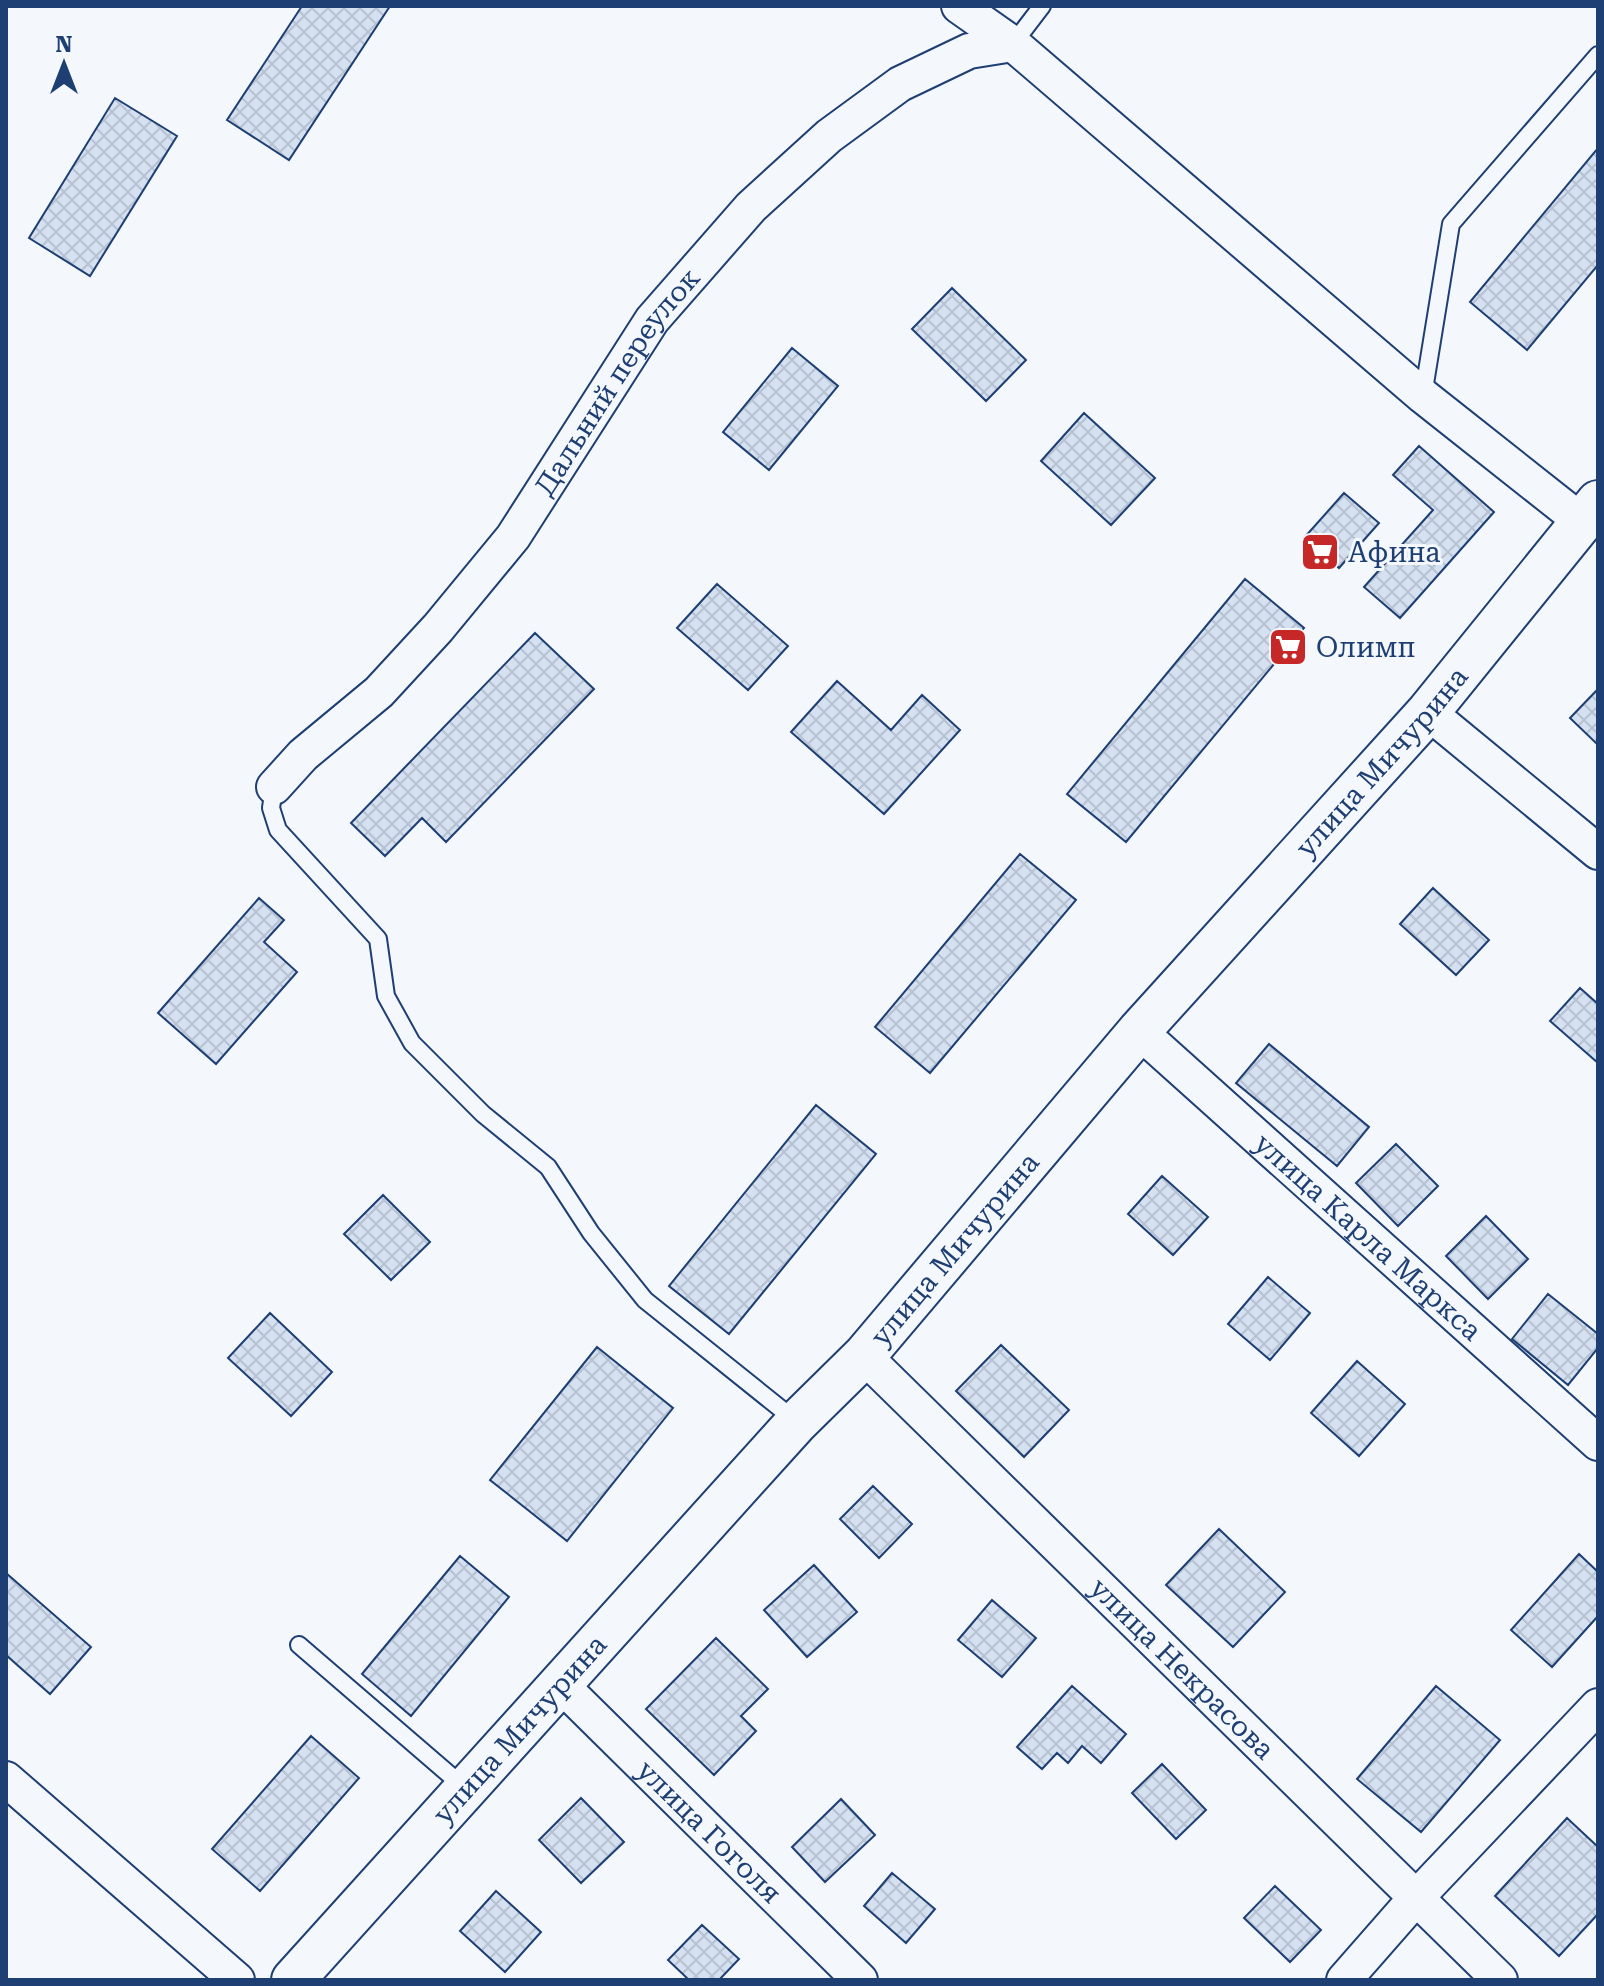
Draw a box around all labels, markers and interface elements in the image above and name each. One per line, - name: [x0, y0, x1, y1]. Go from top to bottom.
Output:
- north arrow: [24, 24, 104, 104]
- text: N: [56, 32, 73, 57]
- street label: Дальний переулок: [528, 261, 707, 501]
- supermarket icon: Афина: [1299, 531, 1341, 573]
- place label: Афина: [1348, 536, 1441, 569]
- supermarket icon: Олимп: [1267, 626, 1309, 668]
- place label: Олимп: [1316, 631, 1415, 664]
- street label: улица Мичурина: [1289, 660, 1474, 864]
- street label: улица Карла Маркса: [1248, 1126, 1489, 1347]
- street label: улица Мичурина: [863, 1146, 1045, 1352]
- street label: улица Некрасова: [1083, 1571, 1281, 1766]
- street label: улица Мичурина: [426, 1628, 613, 1830]
- street label: улица Гоголя: [631, 1753, 788, 1910]

